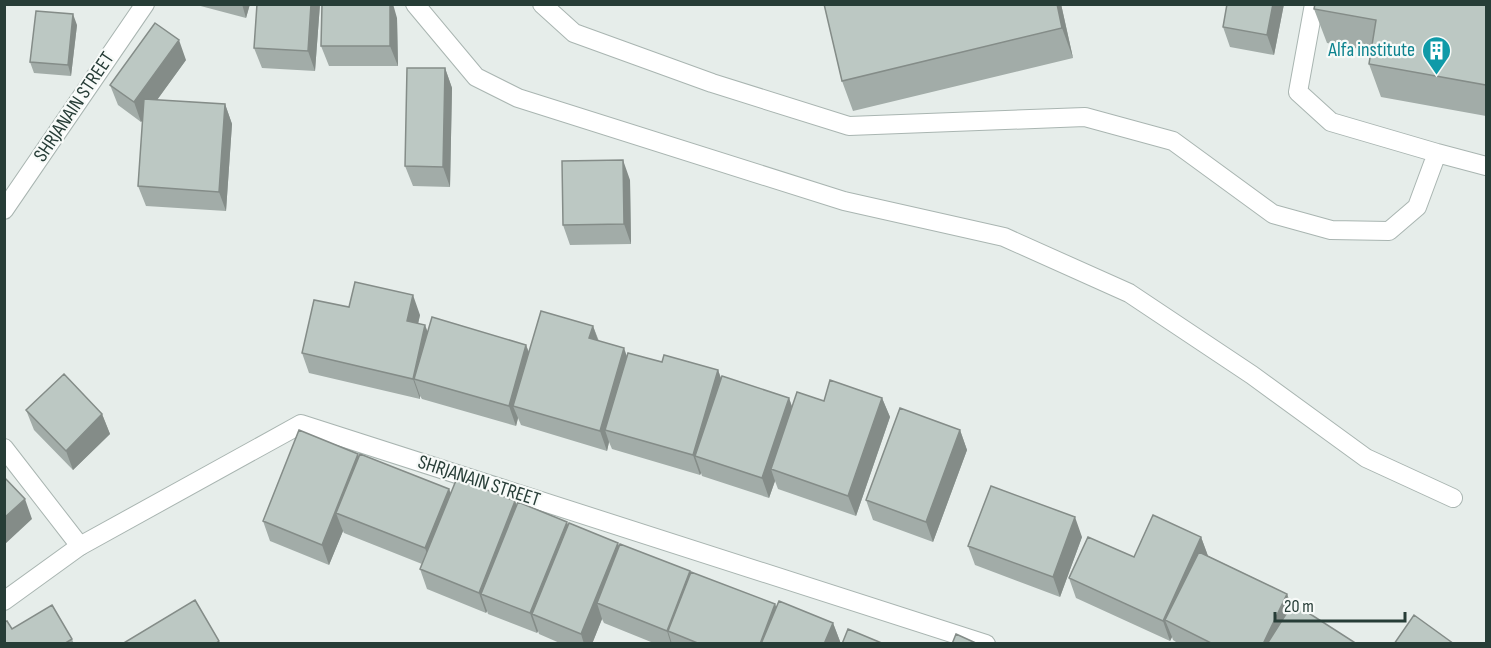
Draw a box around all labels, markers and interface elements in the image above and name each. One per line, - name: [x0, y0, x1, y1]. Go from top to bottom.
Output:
- building icon: Alfa institute: [1420, 34, 1452, 76]
- place label: Alfa institute: [1327, 38, 1415, 62]
- street label: SHRJANAIN STREET: [28, 48, 120, 166]
- street label: SHRJANAIN STREET: [415, 450, 543, 512]
- scale bar: [1275, 585, 1406, 623]
- text: 20 m: [1284, 596, 1314, 617]

